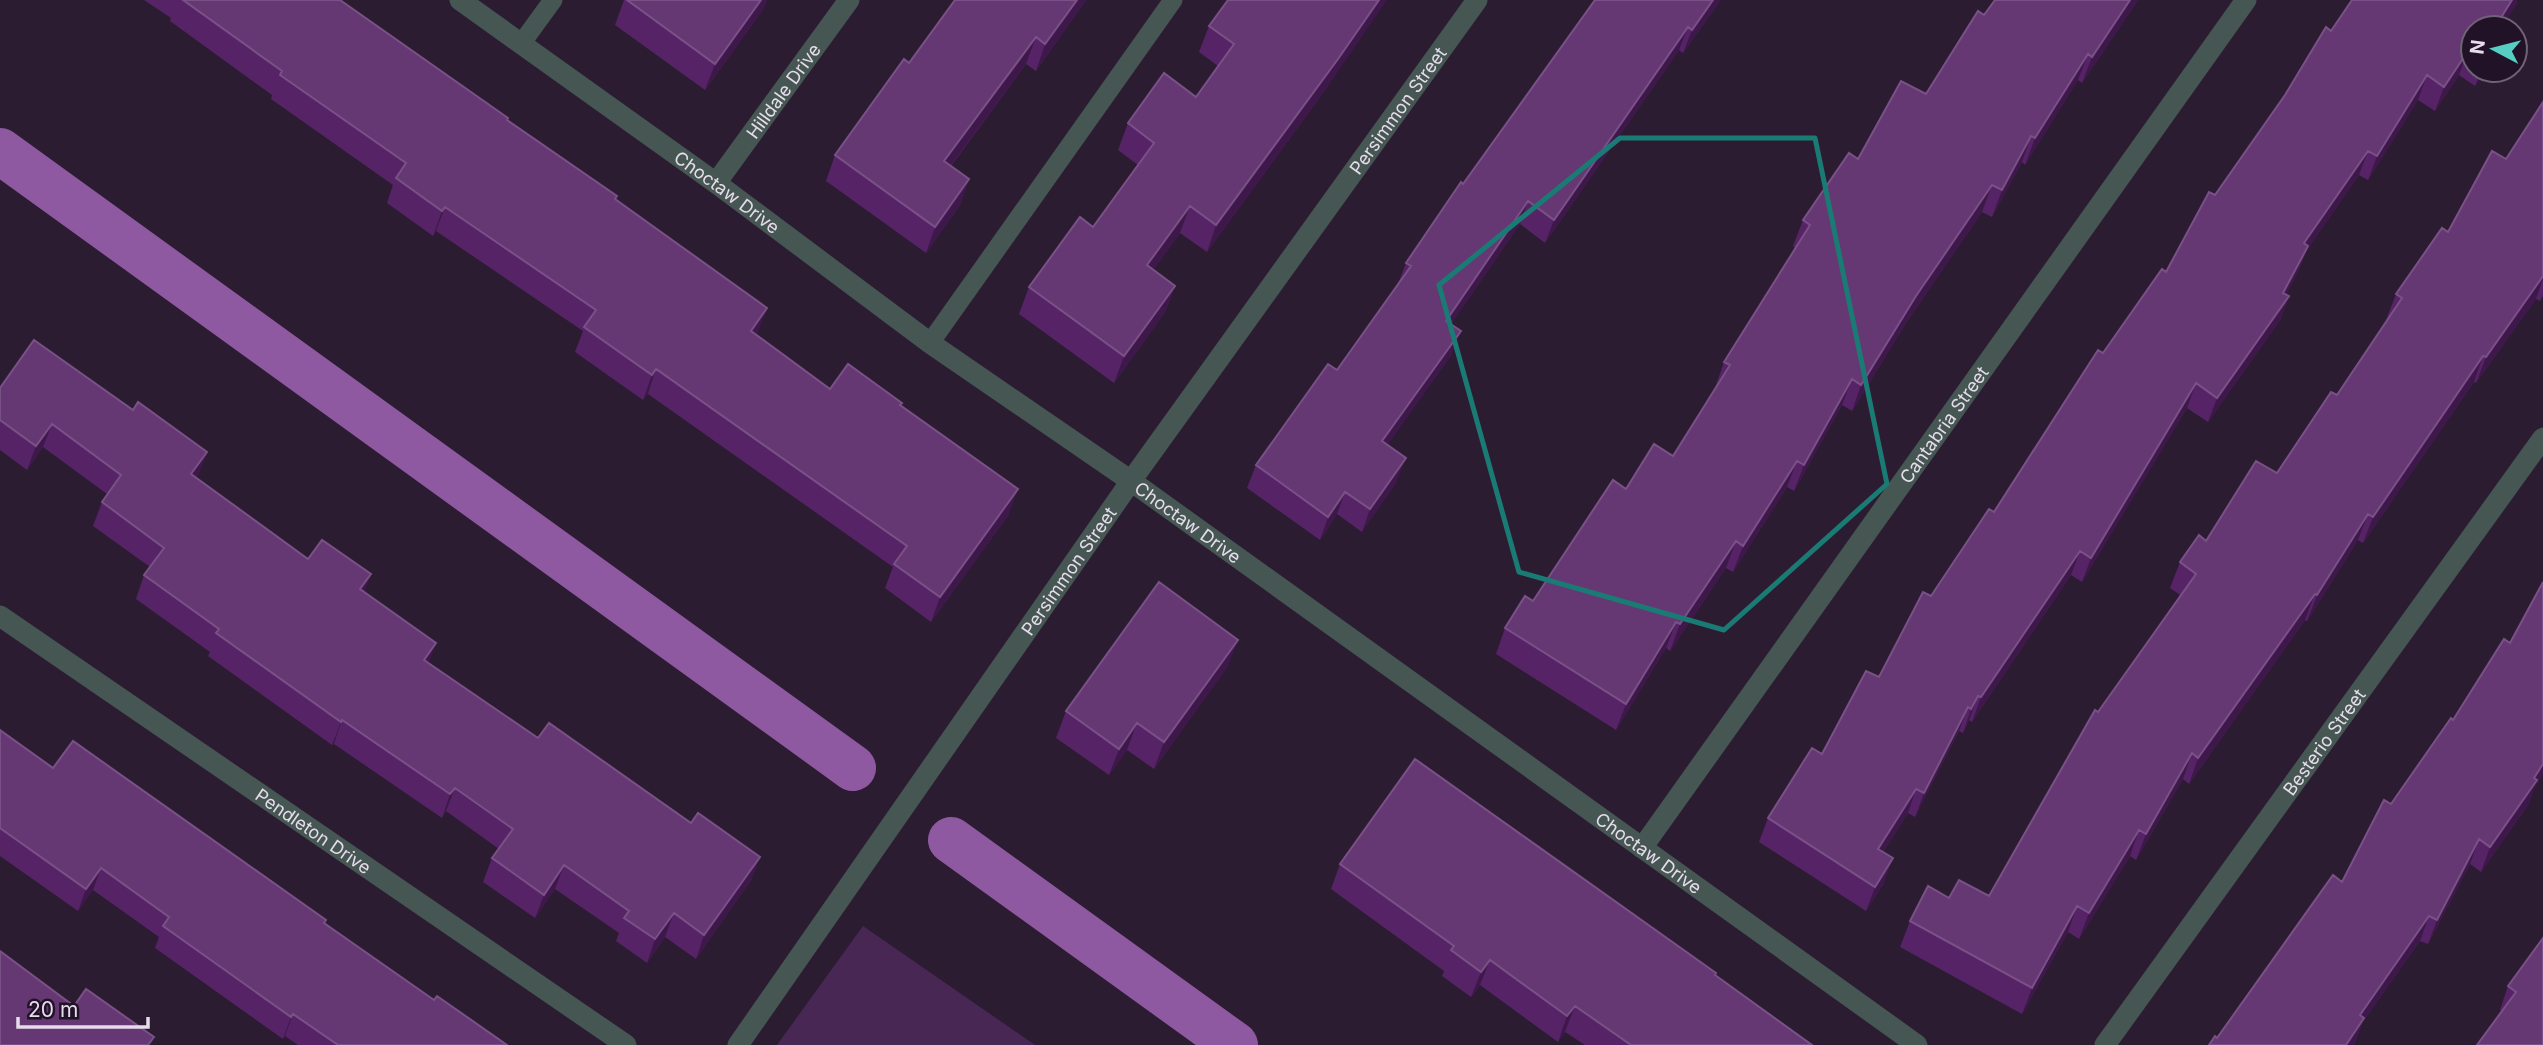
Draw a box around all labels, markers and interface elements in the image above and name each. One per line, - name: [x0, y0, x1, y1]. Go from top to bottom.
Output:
- north arrow: [2459, 14, 2529, 84]
- text: N: [2465, 38, 2490, 56]
- street label: Hilldale Drive: [742, 39, 825, 142]
- street label: Persimmon Street: [1345, 43, 1450, 178]
- street label: Choctaw Drive: [670, 146, 784, 238]
- street label: Cantabria Street: [1895, 362, 1992, 487]
- street label: Choctaw Drive: [1131, 477, 1245, 567]
- street label: Persimmon Street: [1017, 503, 1120, 639]
- street label: Besterio Street: [2278, 684, 2369, 799]
- street label: Pendleton Drive: [252, 784, 375, 878]
- street label: Choctaw Drive: [1592, 807, 1706, 898]
- scale bar: [18, 986, 147, 1030]
- text: 20 m: [28, 997, 78, 1022]

